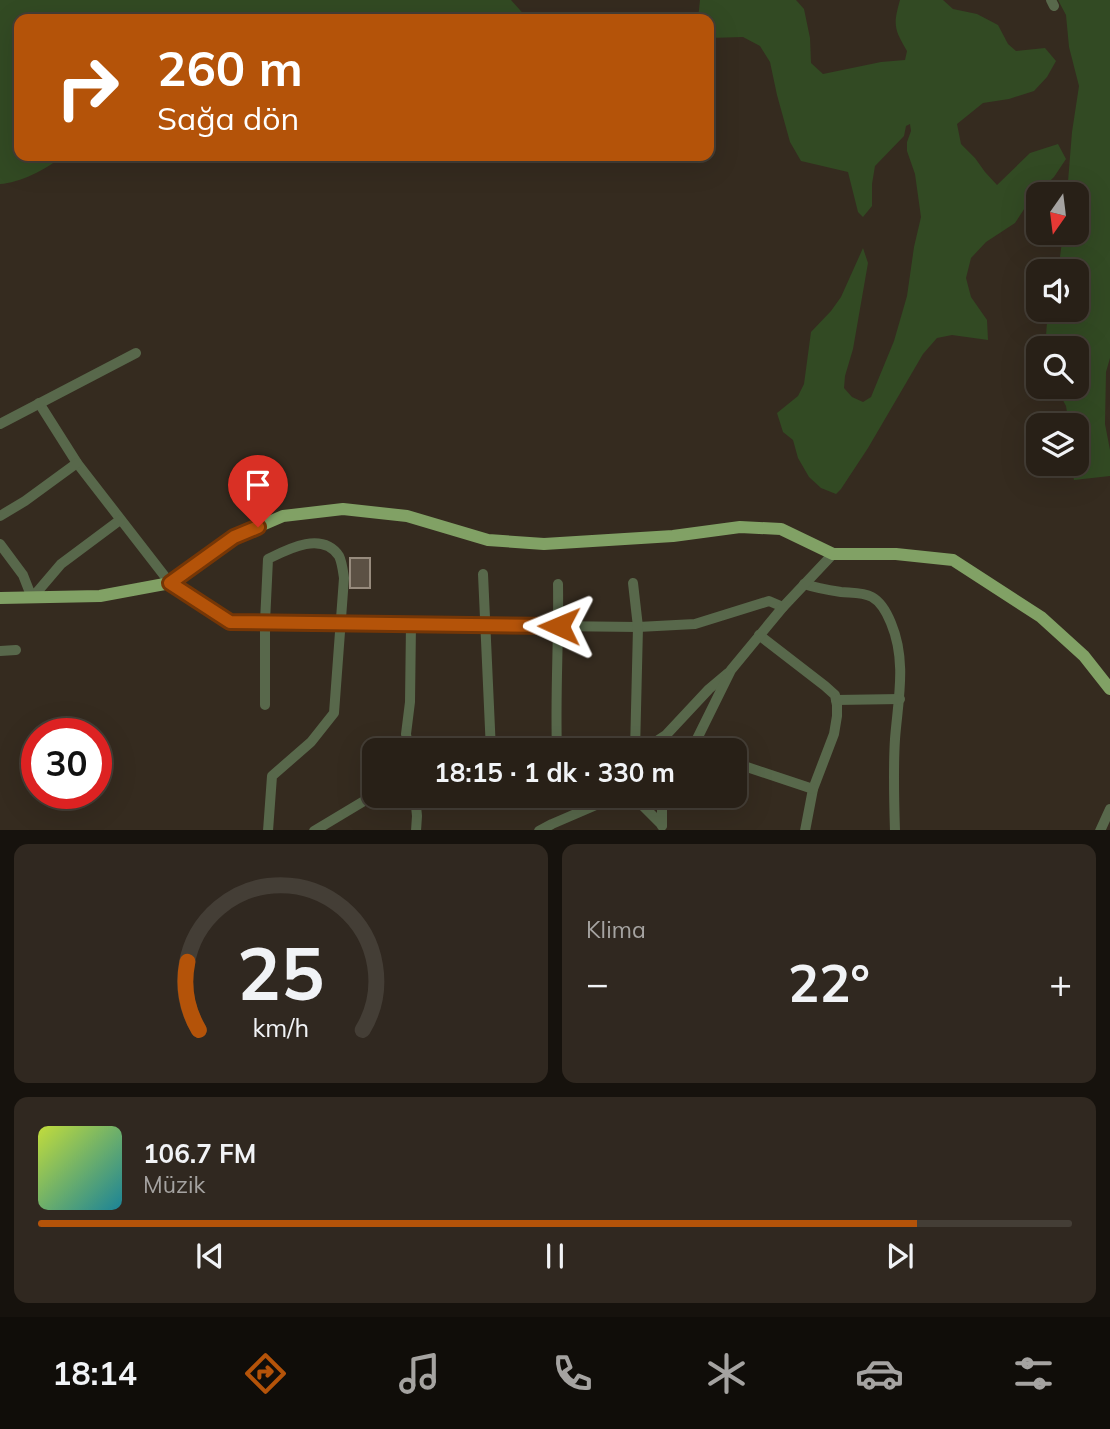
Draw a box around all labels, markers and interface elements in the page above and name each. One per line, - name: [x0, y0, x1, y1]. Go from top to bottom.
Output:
- text: 260 m: [157, 37, 303, 98]
- icon: right: [42, 42, 133, 133]
- text: Sağa dön: [157, 98, 299, 138]
- north arrow: [1026, 182, 1088, 245]
- map controls: [1026, 182, 1089, 476]
- button: sound: [1026, 259, 1089, 322]
- button: search: [1026, 336, 1089, 399]
- button: layers: [1026, 413, 1089, 476]
- pin: [228, 455, 288, 527]
- icon: arrive: [239, 466, 277, 504]
- position arrow: [522, 589, 596, 663]
- speed limit sign: 30: [21, 718, 112, 809]
- text: 18:15 · 1 dk · 330 m: [434, 756, 675, 789]
- text: Klima: [586, 915, 646, 944]
- text: 25: [237, 927, 325, 1018]
- text: 22°: [788, 950, 870, 1015]
- text: −: [586, 959, 609, 1007]
- text: +: [1049, 959, 1072, 1007]
- text: km/h: [253, 1011, 309, 1042]
- text: 106.7 FM: [143, 1137, 256, 1170]
- text: Müzik: [143, 1170, 205, 1199]
- icon: previous: [191, 1237, 229, 1275]
- icon: pause: [536, 1237, 574, 1275]
- icon: next: [881, 1237, 919, 1275]
- icon: directions: [241, 1349, 290, 1398]
- icon: music: [395, 1349, 444, 1398]
- icon: phone: [548, 1349, 597, 1398]
- icon: climate: [702, 1349, 751, 1398]
- icon: car: [855, 1349, 904, 1398]
- icon: filters: [1009, 1349, 1058, 1398]
- text: 18:14: [52, 1353, 137, 1393]

